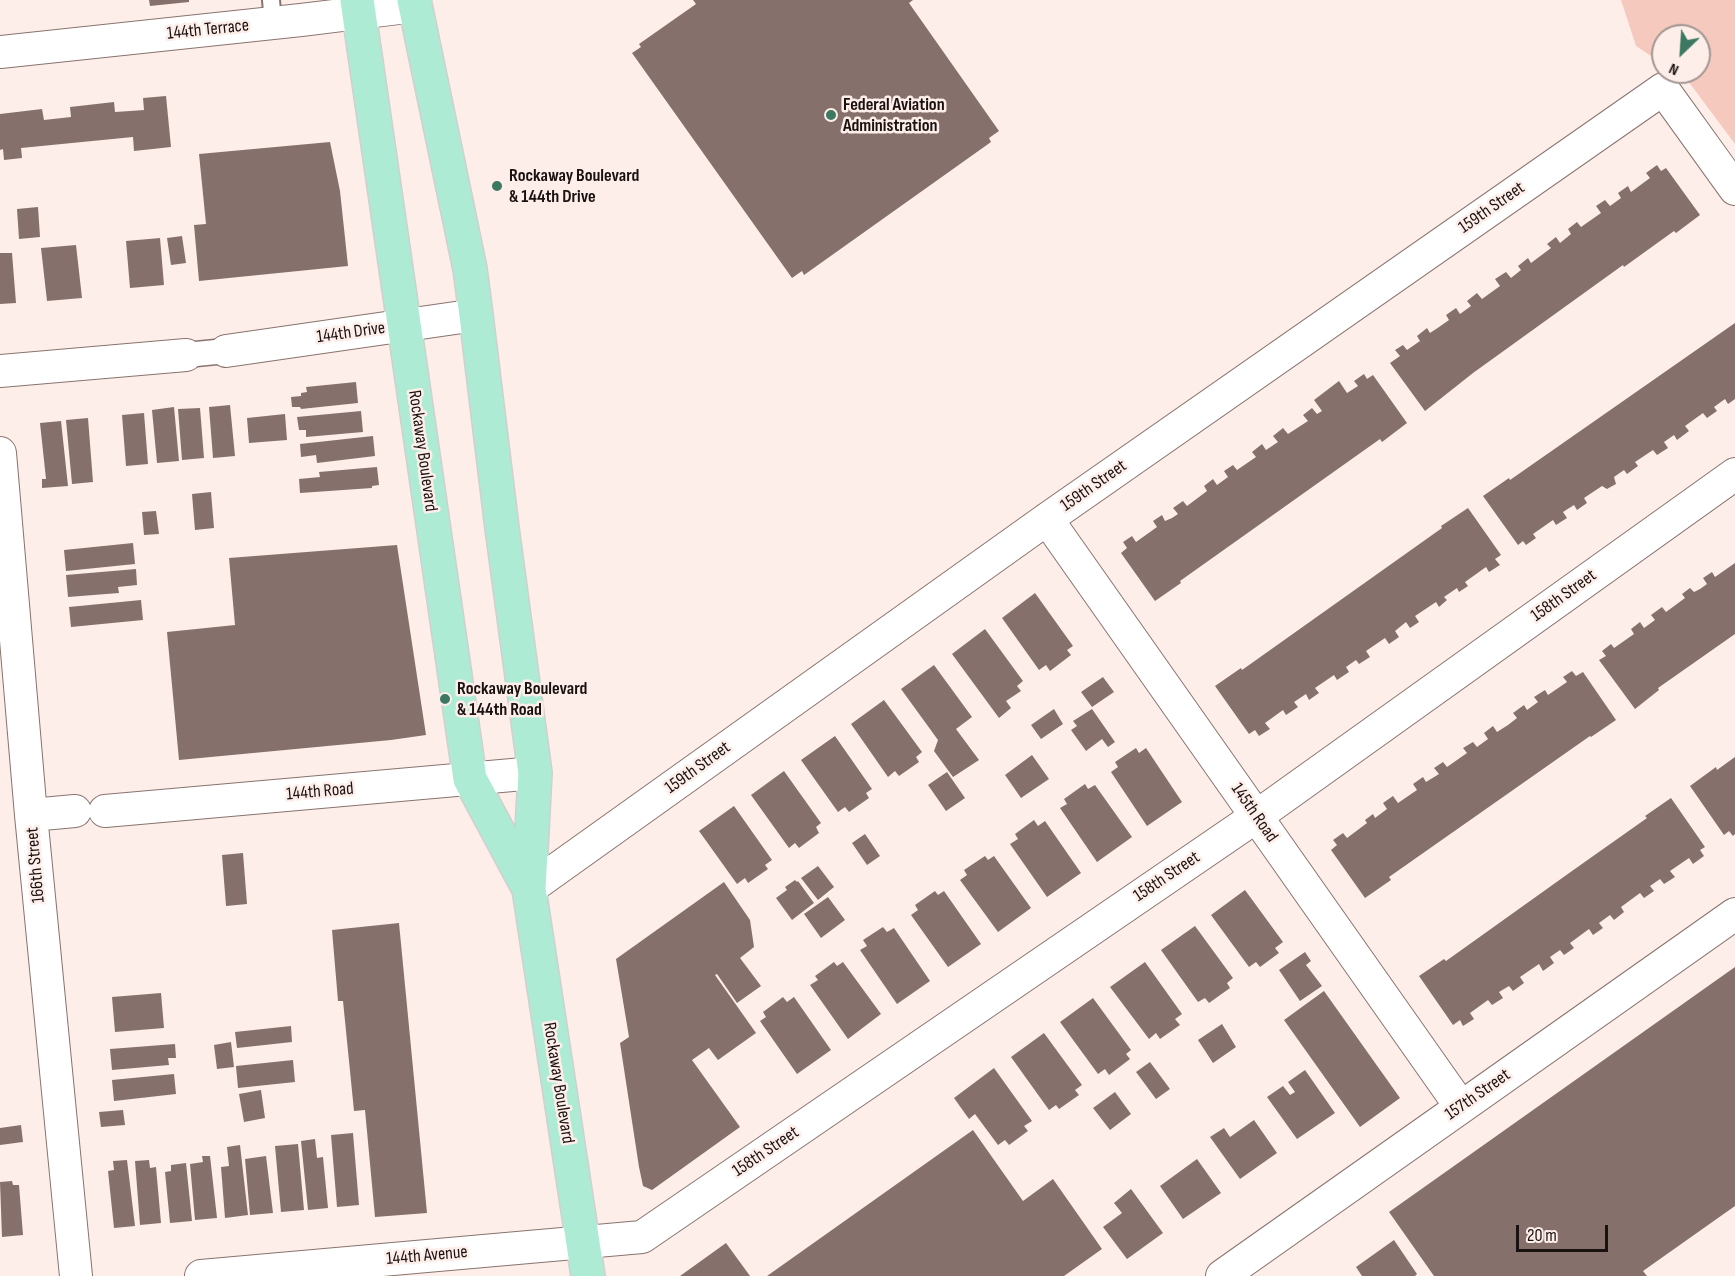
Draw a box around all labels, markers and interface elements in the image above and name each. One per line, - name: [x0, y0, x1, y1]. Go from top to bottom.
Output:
- street label: 144th Terrace: [166, 15, 250, 45]
- north arrow: [1651, 24, 1711, 84]
- text: N: [1666, 59, 1682, 79]
- place label: Federal Aviation Administration: [843, 94, 945, 136]
- marker: Federal Aviation Administration: [824, 108, 838, 122]
- place label: Rockaway Boulevard & 144th Drive: [509, 165, 639, 207]
- street label: 159th Street: [1455, 177, 1529, 239]
- marker: Rockaway Boulevard & 144th Drive: [490, 179, 504, 193]
- street label: 144th Drive: [315, 318, 387, 348]
- street label: Rockaway Boulevard: [403, 389, 441, 513]
- street label: 159th Street: [1057, 455, 1131, 517]
- street label: 158th Street: [1527, 565, 1601, 627]
- place label: Rockaway Boulevard & 144th Road: [457, 678, 587, 720]
- marker: Rockaway Boulevard & 144th Road: [438, 692, 452, 706]
- street label: 159th Street: [661, 737, 735, 799]
- street label: 144th Road: [285, 778, 355, 806]
- street label: 145th Road: [1226, 779, 1282, 847]
- street label: 166th Street: [22, 826, 50, 904]
- street label: 158th Street: [1130, 847, 1204, 907]
- street label: Rockaway Boulevard: [538, 1021, 578, 1145]
- street label: 157th Street: [1441, 1065, 1515, 1125]
- street label: 158th Street: [729, 1122, 803, 1182]
- scale bar: [1519, 1213, 1610, 1251]
- text: 20 m: [1527, 1225, 1557, 1246]
- street label: 144th Avenue: [385, 1242, 469, 1270]

